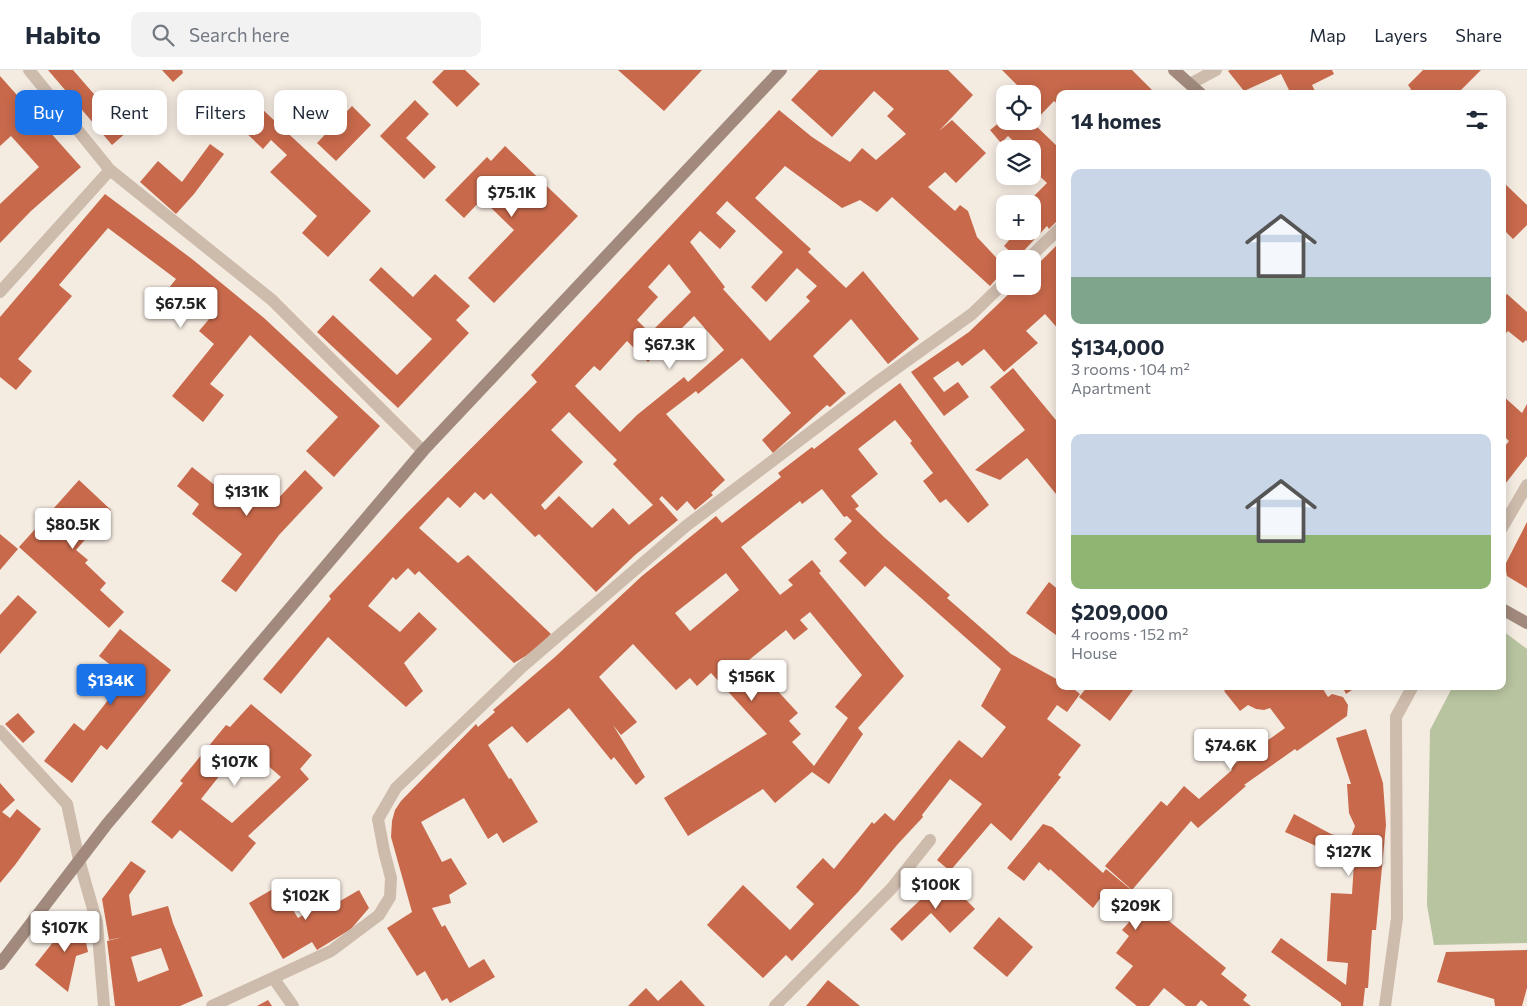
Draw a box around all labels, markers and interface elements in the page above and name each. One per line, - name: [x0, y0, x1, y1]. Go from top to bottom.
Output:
- search box: [131, 12, 481, 57]
- text: Habito: [25, 20, 101, 49]
- icon: search: [149, 21, 177, 49]
- text: Search here: [189, 23, 289, 46]
- text: Map: [1309, 24, 1346, 46]
- text: Layers: [1374, 24, 1427, 46]
- text: Share: [1455, 24, 1502, 46]
- map controls: [996, 85, 1041, 295]
- button: locate: [996, 85, 1041, 130]
- chip: Buy: [15, 90, 82, 135]
- chip: Rent: [92, 90, 167, 135]
- chip: Filters: [177, 90, 264, 135]
- chip: New: [274, 90, 347, 135]
- icon: filters: [1463, 106, 1491, 134]
- text: 14 homes: [1071, 108, 1161, 133]
- button: layers: [996, 140, 1041, 185]
- pin: $75.1K: [471, 176, 553, 218]
- text: $75.1K: [488, 182, 536, 201]
- button: +: [996, 195, 1041, 240]
- icon: home: [1236, 201, 1326, 291]
- button: −: [996, 250, 1041, 295]
- pin: $67.5K: [140, 286, 222, 329]
- text: $67.5K: [155, 293, 207, 312]
- pin: $67.3K: [629, 328, 711, 370]
- text: $67.3K: [644, 334, 696, 353]
- text: $134,000: [1071, 334, 1164, 359]
- text: 3 rooms · 104 m²: [1071, 359, 1190, 378]
- text: Apartment: [1071, 378, 1151, 397]
- icon: home: [1236, 466, 1326, 556]
- pin: $131K: [212, 474, 282, 517]
- text: $131K: [225, 481, 269, 500]
- pin: $80.5K: [32, 508, 114, 550]
- text: $80.5K: [46, 514, 100, 533]
- text: $209,000: [1071, 599, 1168, 624]
- text: 4 rooms · 152 m²: [1071, 624, 1188, 643]
- text: House: [1071, 643, 1117, 662]
- pin: $156K: [717, 660, 787, 702]
- pin: $134K: [76, 664, 146, 706]
- text: $156K: [729, 666, 775, 685]
- text: $134K: [88, 670, 134, 689]
- pin: $74.6K: [1190, 728, 1272, 771]
- text: $74.6K: [1205, 735, 1257, 754]
- pin: $107K: [200, 744, 270, 787]
- text: $107K: [212, 751, 258, 770]
- pin: $127K: [1314, 834, 1384, 877]
- text: $127K: [1326, 841, 1372, 860]
- pin: $100K: [901, 868, 971, 910]
- text: $100K: [912, 874, 960, 893]
- pin: $102K: [271, 878, 341, 921]
- text: $102K: [282, 885, 330, 904]
- pin: $209K: [1101, 888, 1171, 931]
- text: $209K: [1111, 895, 1161, 914]
- pin: $107K: [30, 910, 100, 953]
- text: $107K: [42, 917, 88, 936]

